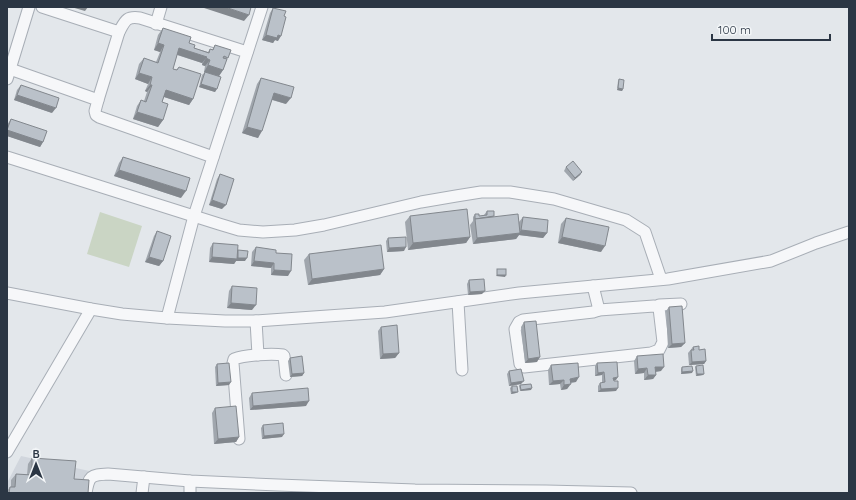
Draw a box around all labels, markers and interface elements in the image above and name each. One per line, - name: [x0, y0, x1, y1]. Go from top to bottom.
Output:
- scale bar: [712, 16, 830, 42]
- text: 100 m: [718, 22, 751, 37]
- north arrow: [16, 444, 56, 484]
- text: B: [32, 447, 40, 461]

